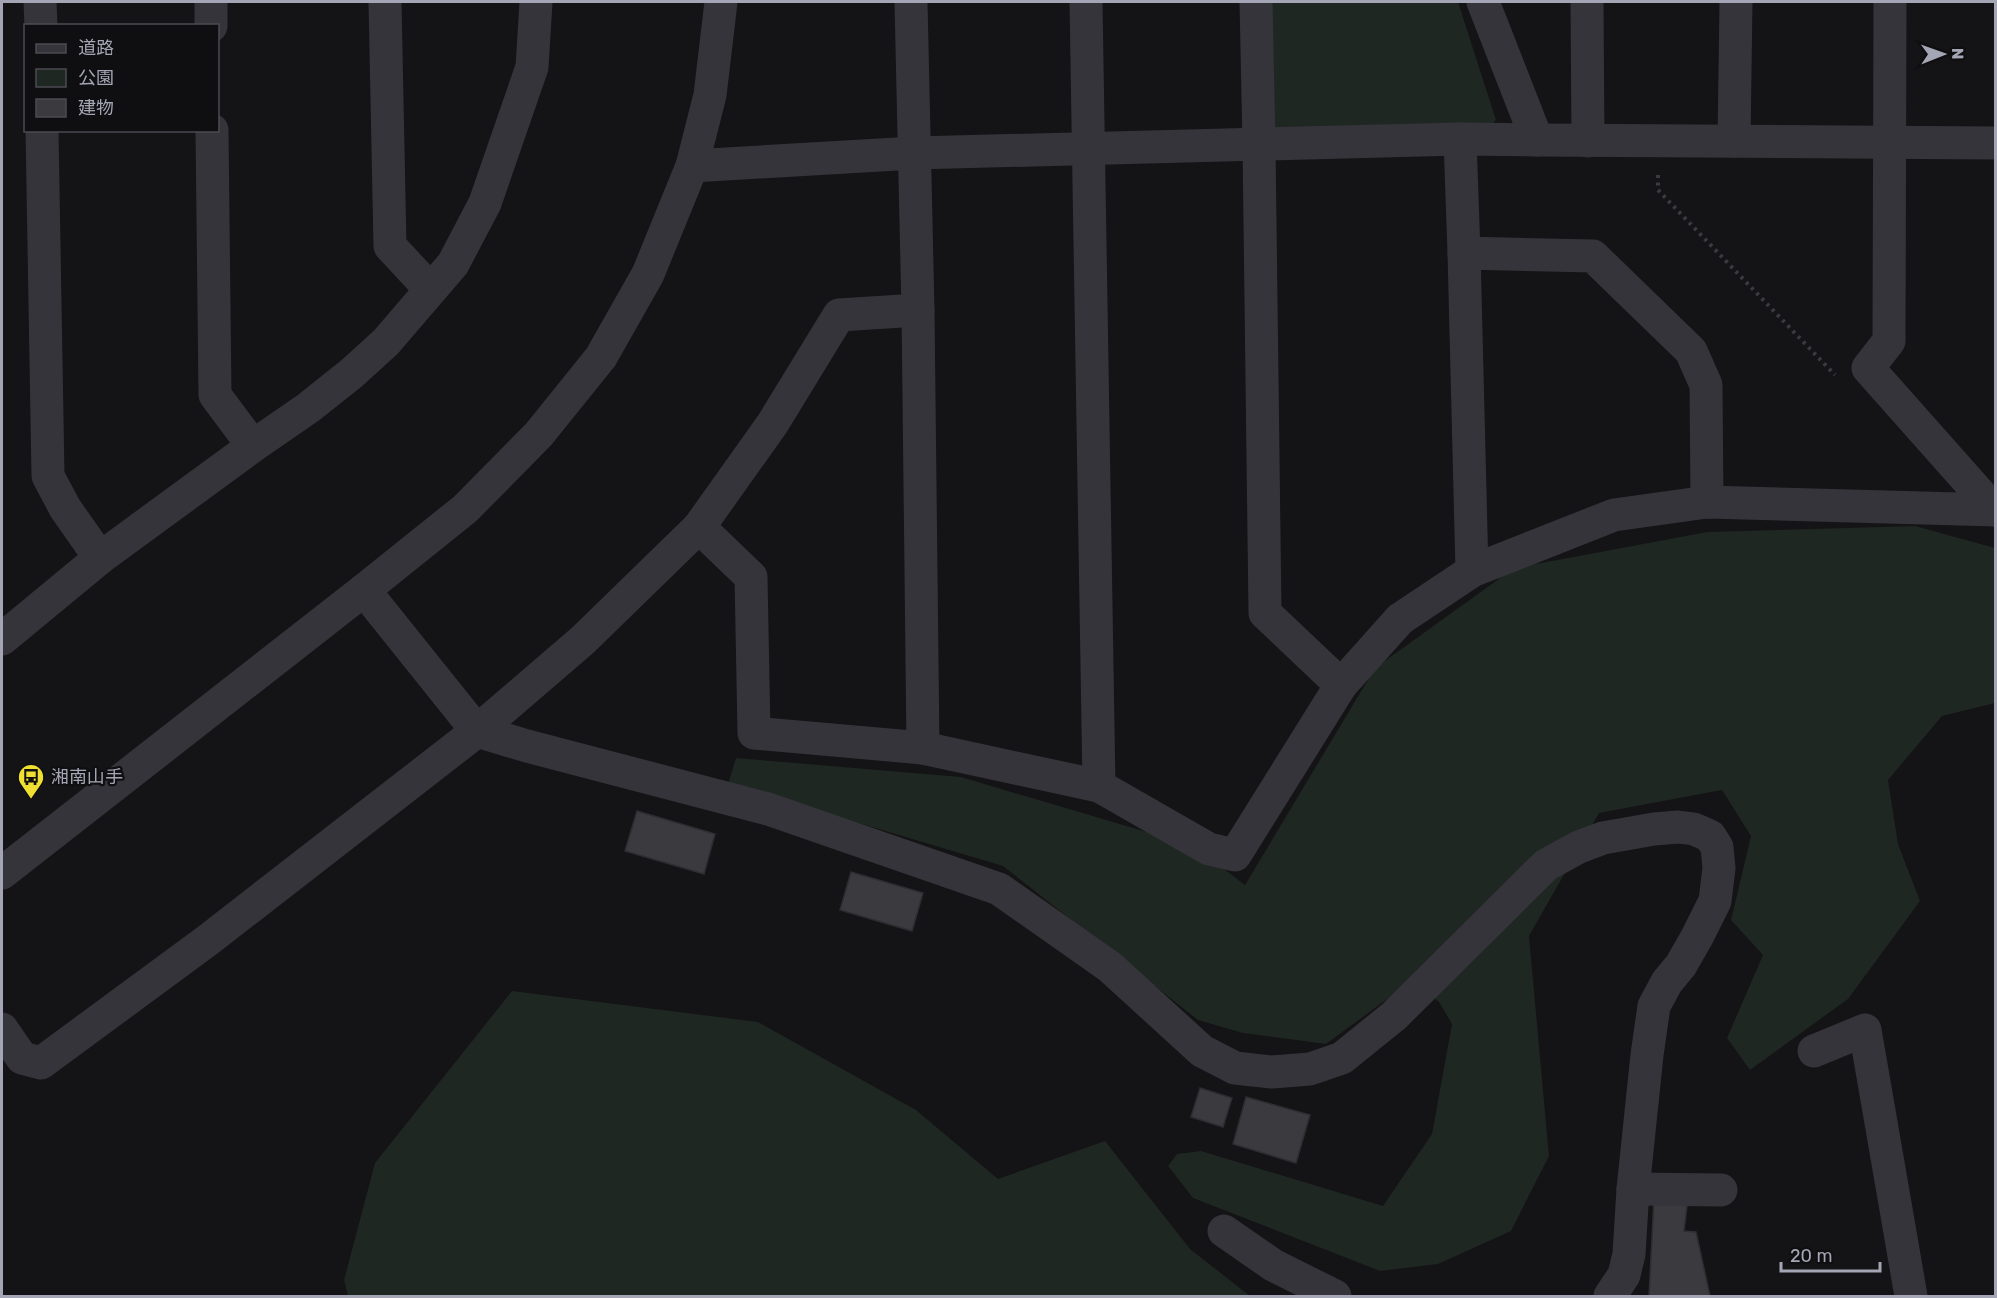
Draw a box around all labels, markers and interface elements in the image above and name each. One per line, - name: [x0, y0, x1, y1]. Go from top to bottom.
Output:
- legend: [24, 24, 219, 132]
- north arrow: [1913, 24, 1973, 84]
- text: 道路: [78, 37, 114, 59]
- text: N: [1948, 48, 1967, 60]
- text: 公園: [78, 67, 114, 89]
- text: 建物: [78, 97, 114, 119]
- bus stop icon: 湘南山手: [16, 762, 46, 800]
- place label: 湘南山手: [51, 766, 123, 788]
- scale bar: [1781, 1235, 1880, 1273]
- text: 20 m: [1790, 1245, 1832, 1267]

